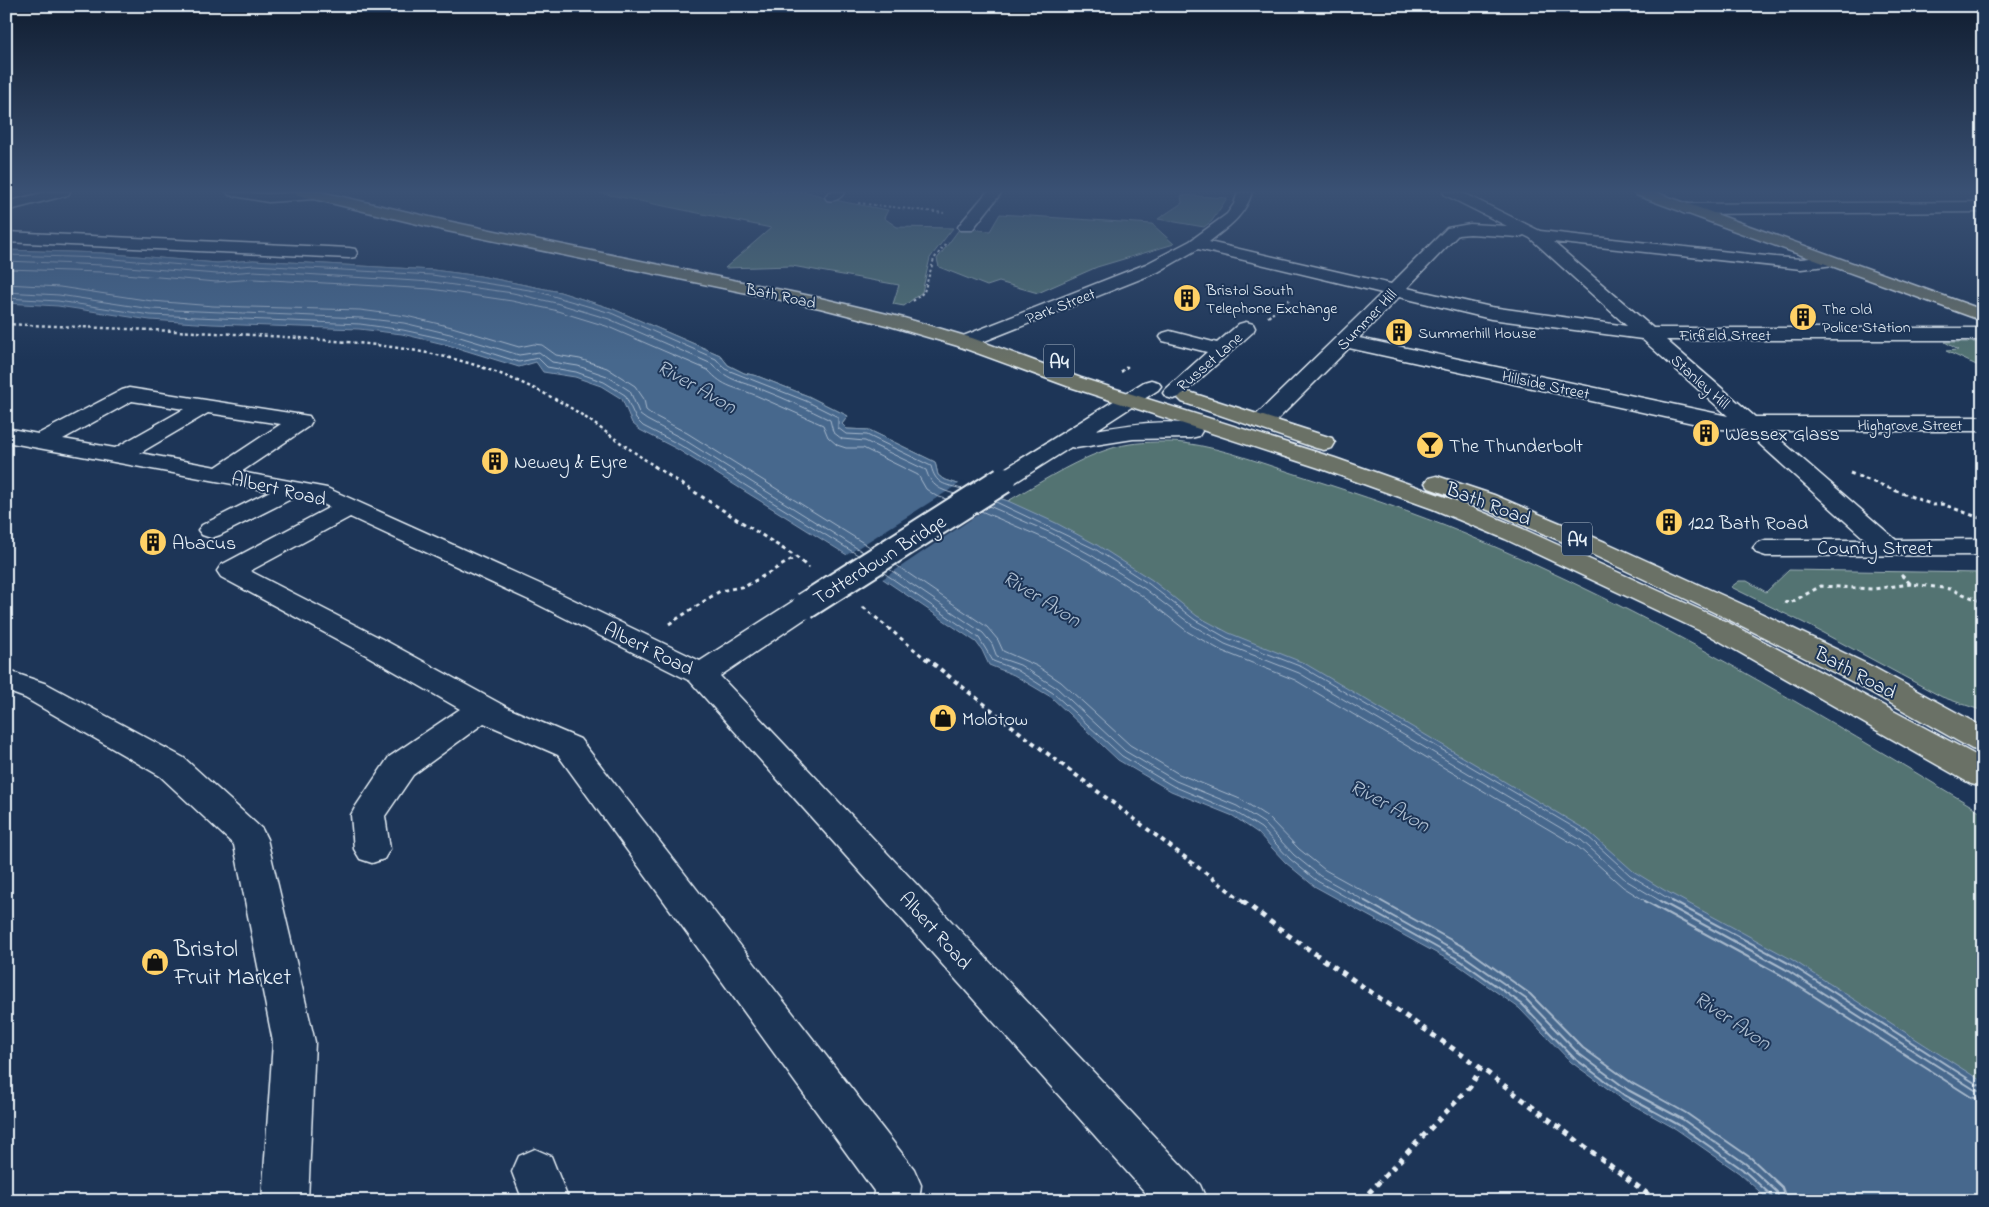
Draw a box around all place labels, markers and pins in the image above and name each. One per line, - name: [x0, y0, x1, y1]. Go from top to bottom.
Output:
- place label: Bristol South Telephone Exchange: [1205, 279, 1338, 321]
- building icon: Bristol South Telephone Exchange: [1172, 283, 1202, 313]
- place label: The Old Police Station: [1822, 298, 1911, 340]
- building icon: The Old Police Station: [1788, 302, 1818, 332]
- building icon: Summerhill House: [1384, 317, 1414, 347]
- place label: Summerhill House: [1418, 322, 1537, 346]
- building icon: Wessex Glass: [1691, 418, 1721, 448]
- place label: Wessex Glass: [1725, 421, 1840, 450]
- bar icon: The Thunderbolt: [1415, 430, 1445, 460]
- place label: The Thunderbolt: [1449, 433, 1583, 462]
- building icon: Newey & Eyre: [480, 446, 510, 476]
- place label: Newey & Eyre: [514, 449, 627, 478]
- building icon: 122 Bath Road: [1654, 507, 1684, 537]
- place label: 122 Bath Road: [1688, 510, 1808, 539]
- building icon: Abacus: [138, 527, 168, 557]
- place label: Abacus: [172, 530, 236, 559]
- shop icon: Molotow: [928, 703, 958, 733]
- place label: Molotow: [962, 706, 1028, 735]
- place label: Bristol Fruit Market: [173, 933, 291, 996]
- shop icon: Bristol Fruit Market: [140, 947, 170, 977]

